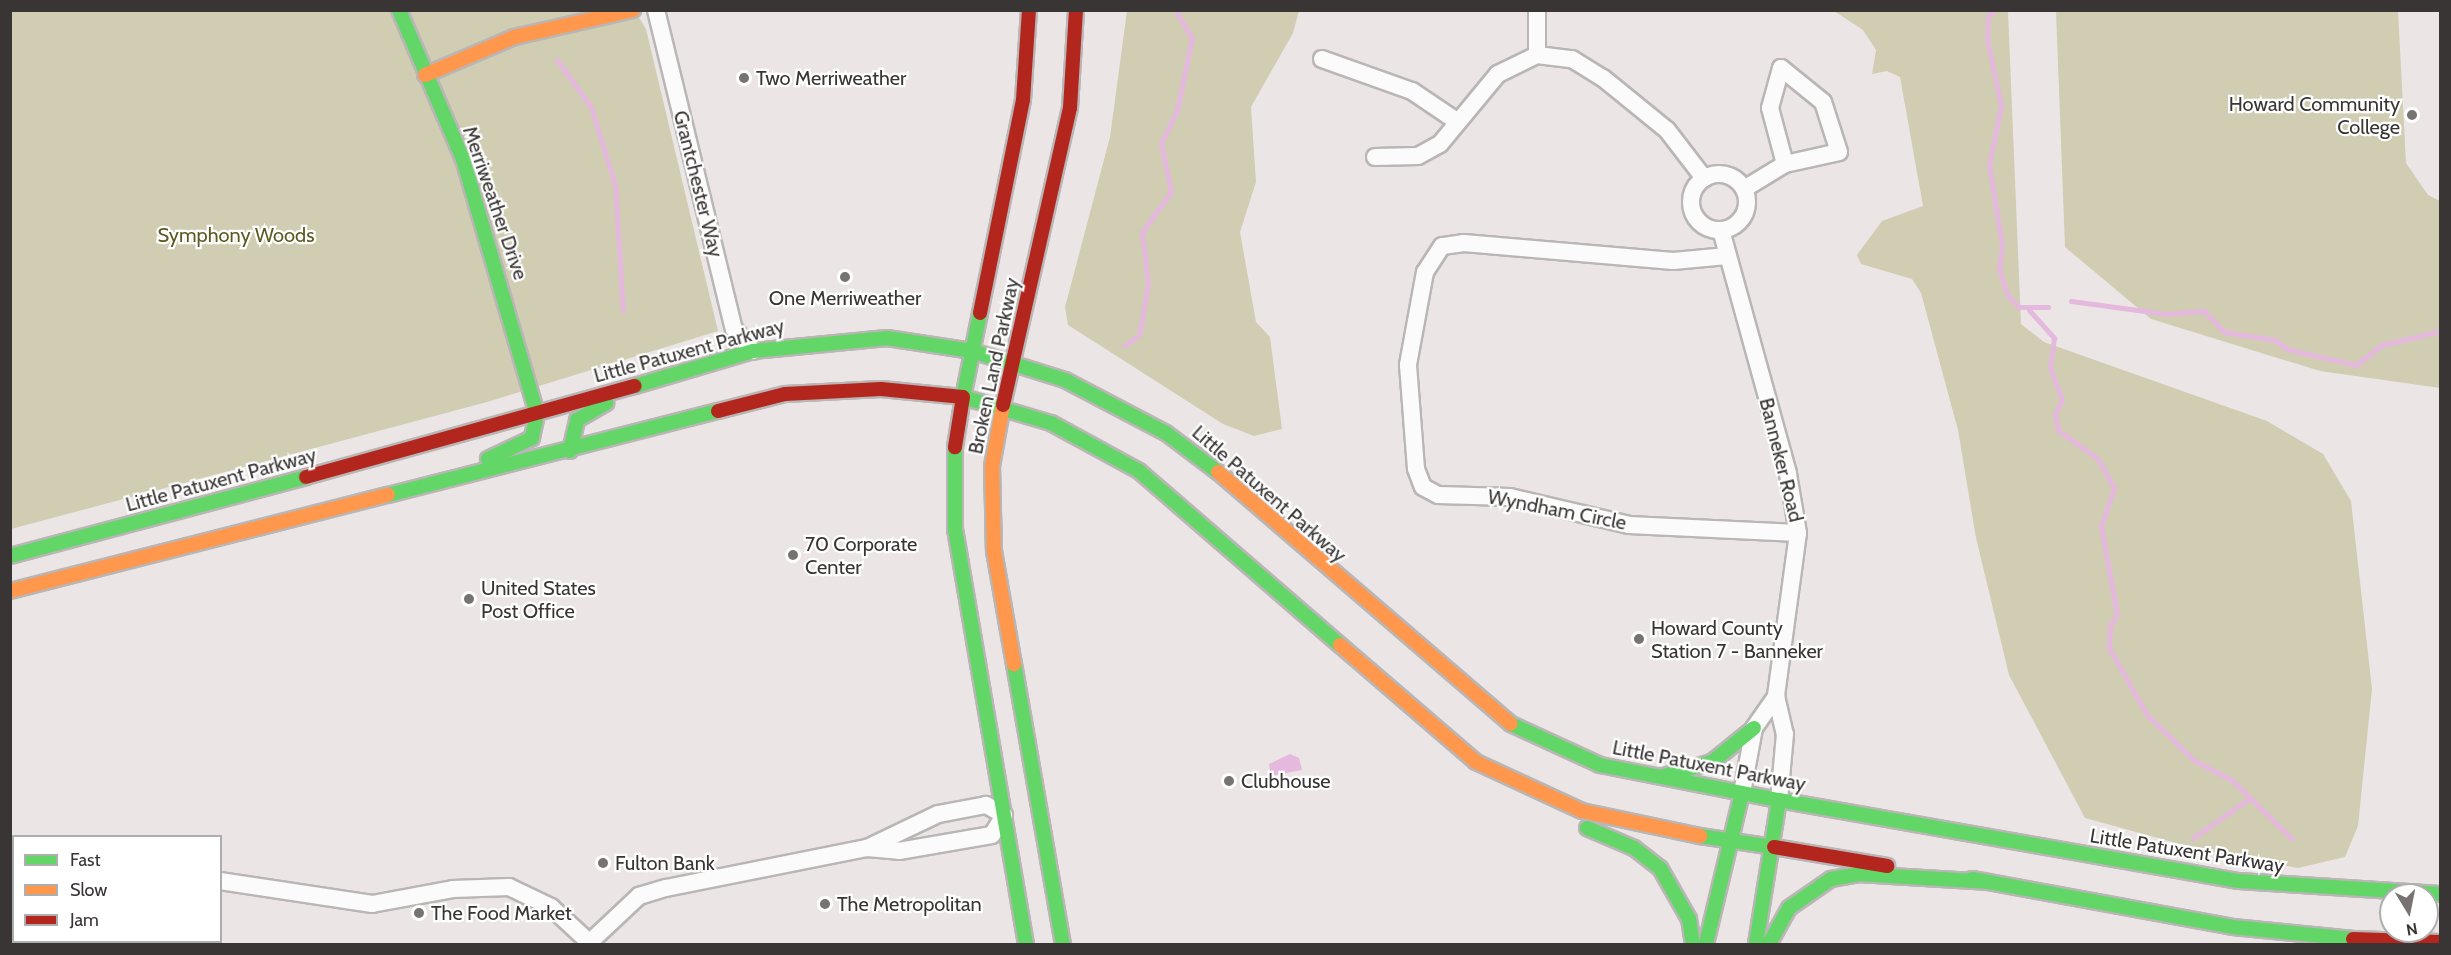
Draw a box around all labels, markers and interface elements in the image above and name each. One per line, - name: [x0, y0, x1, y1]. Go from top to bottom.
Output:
- place label: Two Merriweather: [756, 66, 906, 90]
- marker: Two Merriweather: [737, 71, 751, 85]
- place label: Howard Community College: [2229, 92, 2400, 139]
- street label: Grantchester Way: [668, 108, 728, 260]
- marker: Howard Community College: [2405, 108, 2419, 122]
- street label: Merriweather Drive: [458, 123, 532, 283]
- park label: Symphony Woods: [158, 223, 314, 247]
- marker: One Merriweather: [838, 270, 852, 284]
- street label: Broken Land Parkway: [964, 276, 1024, 456]
- place label: One Merriweather: [769, 286, 921, 310]
- street label: Little Patuxent Parkway: [591, 314, 787, 388]
- street label: Banneker Road: [1754, 395, 1808, 525]
- street label: Little Patuxent Parkway: [1187, 421, 1351, 567]
- street label: Little Patuxent Parkway: [123, 443, 319, 517]
- street label: Wyndham Circle: [1486, 485, 1628, 535]
- place label: 70 Corporate Center: [805, 532, 917, 579]
- marker: 70 Corporate Center: [786, 548, 800, 562]
- place label: United States Post Office: [481, 576, 596, 623]
- marker: United States Post Office: [462, 592, 476, 606]
- place label: Howard County Station 7 - Banneker: [1651, 616, 1823, 663]
- marker: Howard County Station 7 - Banneker: [1632, 632, 1646, 646]
- street label: Little Patuxent Parkway: [1610, 735, 1808, 797]
- place label: Clubhouse: [1241, 769, 1330, 793]
- marker: Clubhouse: [1222, 774, 1236, 788]
- street label: Little Patuxent Parkway: [2088, 824, 2286, 878]
- legend: [12, 835, 222, 943]
- text: Fast: [70, 849, 101, 871]
- place label: Fulton Bank: [615, 851, 715, 875]
- marker: Fulton Bank: [596, 856, 610, 870]
- text: Slow: [70, 879, 107, 901]
- north arrow: [2379, 883, 2439, 943]
- place label: The Metropolitan: [837, 892, 982, 916]
- marker: The Metropolitan: [818, 897, 832, 911]
- place label: The Food Market: [431, 901, 572, 925]
- marker: The Food Market: [412, 906, 426, 920]
- text: Jam: [70, 909, 99, 931]
- text: N: [2405, 919, 2419, 940]

